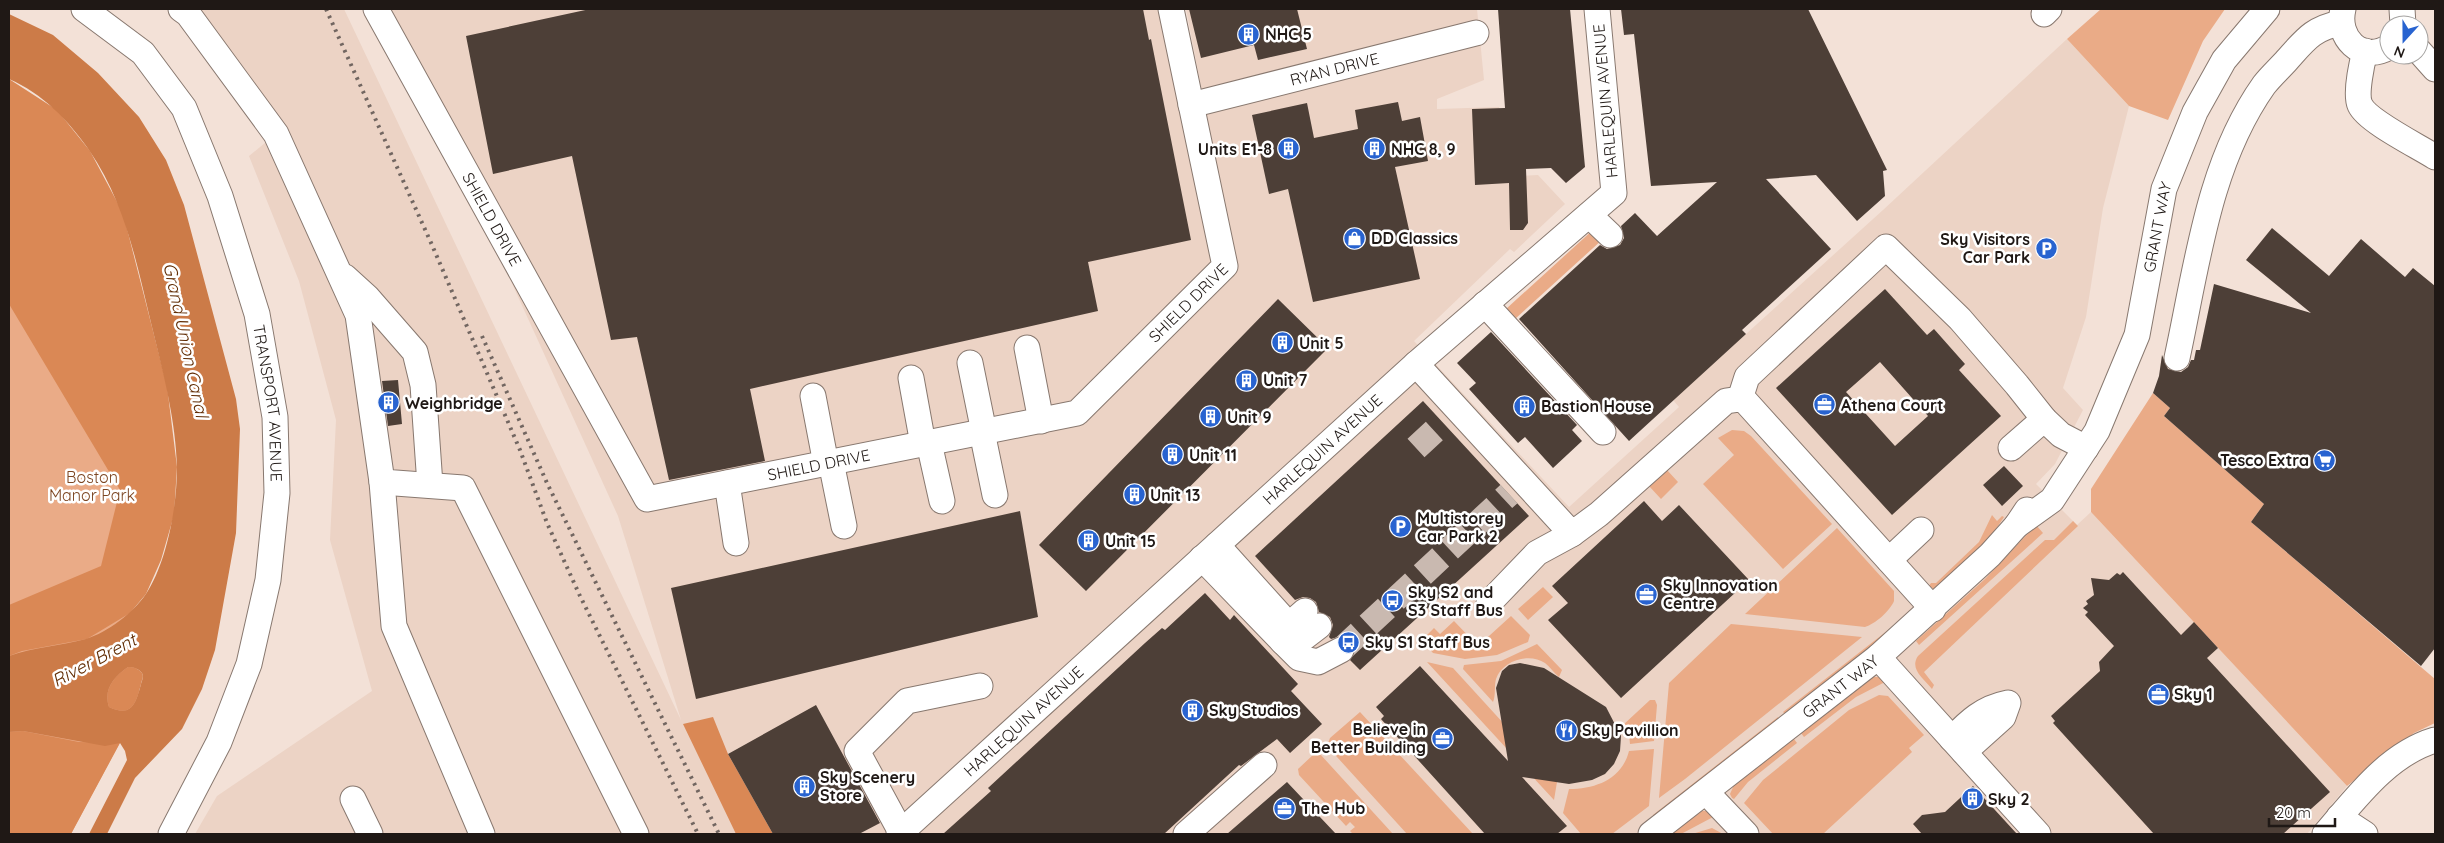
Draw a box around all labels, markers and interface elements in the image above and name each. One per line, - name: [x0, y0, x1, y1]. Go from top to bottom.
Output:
- north arrow: [2379, 15, 2429, 65]
- building icon: NHC 5: [1237, 22, 1261, 46]
- street label: HARLEQUIN AVENUE: [1588, 23, 1622, 179]
- place label: NHC 5: [1265, 24, 1312, 44]
- text: N: [2391, 42, 2407, 62]
- street label: RYAN DRIVE: [1288, 48, 1381, 90]
- building icon: Units E1-8: [1276, 137, 1300, 161]
- building icon: NHC 8, 9: [1363, 137, 1387, 161]
- place label: Units E1-8: [1198, 139, 1272, 159]
- place label: NHC 8, 9: [1391, 139, 1456, 159]
- street label: SHIELD DRIVE: [458, 169, 526, 269]
- street label: GRANT WAY: [2139, 179, 2176, 274]
- shop icon: DD Classics: [1343, 226, 1367, 250]
- place label: DD Classics: [1371, 228, 1458, 248]
- place label: Sky Visitors Car Park: [1940, 229, 2030, 267]
- parking icon: Sky Visitors Car Park: [2034, 236, 2058, 260]
- street label: SHIELD DRIVE: [1144, 259, 1232, 346]
- water label: Grand Union Canal: [158, 260, 214, 421]
- street label: TRANSPORT AVENUE: [249, 323, 287, 482]
- building icon: Unit 5: [1271, 331, 1295, 355]
- place label: Unit 5: [1299, 333, 1344, 353]
- building icon: Unit 7: [1235, 368, 1259, 392]
- place label: Unit 7: [1263, 370, 1308, 390]
- street label: HARLEQUIN AVENUE: [1258, 390, 1386, 509]
- building icon: Weighbridge: [377, 391, 401, 415]
- place label: Weighbridge: [405, 393, 503, 413]
- office icon: Athena Court: [1813, 393, 1837, 417]
- building icon: Bastion House: [1513, 394, 1537, 418]
- place label: Athena Court: [1841, 395, 1943, 415]
- place label: Bastion House: [1541, 396, 1652, 416]
- building icon: Unit 9: [1199, 405, 1223, 429]
- place label: Unit 9: [1227, 407, 1272, 427]
- building icon: Unit 11: [1161, 443, 1185, 467]
- street label: SHIELD DRIVE: [766, 445, 872, 485]
- place label: Unit 11: [1189, 445, 1237, 465]
- supermarket icon: Tesco Extra: [2313, 448, 2337, 472]
- place label: Tesco Extra: [2220, 450, 2309, 470]
- park label: Boston Manor Park: [49, 467, 135, 505]
- building icon: Unit 13: [1122, 483, 1146, 507]
- place label: Unit 13: [1150, 485, 1200, 505]
- place label: Multistorey Car Park 2: [1417, 508, 1504, 546]
- parking icon: Multistorey Car Park 2: [1389, 515, 1413, 539]
- building icon: Unit 15: [1077, 529, 1101, 553]
- place label: Unit 15: [1105, 531, 1156, 551]
- place label: Sky Innovation Centre: [1663, 575, 1778, 613]
- place label: Sky S2 and S3 Staff Bus: [1408, 582, 1503, 620]
- office icon: Sky Innovation Centre: [1635, 582, 1659, 606]
- bus stop icon: Sky S2 and S3 Staff Bus: [1380, 589, 1404, 613]
- water label: River Brent: [48, 627, 142, 692]
- bus stop icon: Sky S1 Staff Bus: [1337, 630, 1361, 654]
- place label: Sky S1 Staff Bus: [1365, 632, 1490, 652]
- street label: GRANT WAY: [1798, 650, 1883, 722]
- street label: HARLEQUIN AVENUE: [959, 661, 1087, 780]
- office icon: Sky 1: [2146, 682, 2170, 706]
- place label: Sky 1: [2174, 684, 2213, 704]
- building icon: Sky Studios: [1181, 698, 1205, 722]
- place label: Sky Studios: [1209, 700, 1299, 720]
- restaurant icon: Sky Pavillion: [1554, 718, 1578, 742]
- place label: Believe in Better Building: [1311, 719, 1426, 757]
- place label: Sky Pavillion: [1582, 720, 1679, 740]
- office icon: Believe in Better Building: [1430, 726, 1454, 750]
- place label: Sky Scenery Store: [820, 767, 915, 805]
- building icon: Sky Scenery Store: [792, 774, 816, 798]
- building icon: Sky 2: [1960, 787, 1984, 811]
- place label: Sky 2: [1988, 789, 2030, 809]
- office icon: The Hub: [1273, 796, 1297, 820]
- scale bar: [2269, 796, 2335, 828]
- place label: The Hub: [1301, 798, 1365, 818]
- text: 20 m: [2276, 803, 2311, 822]

